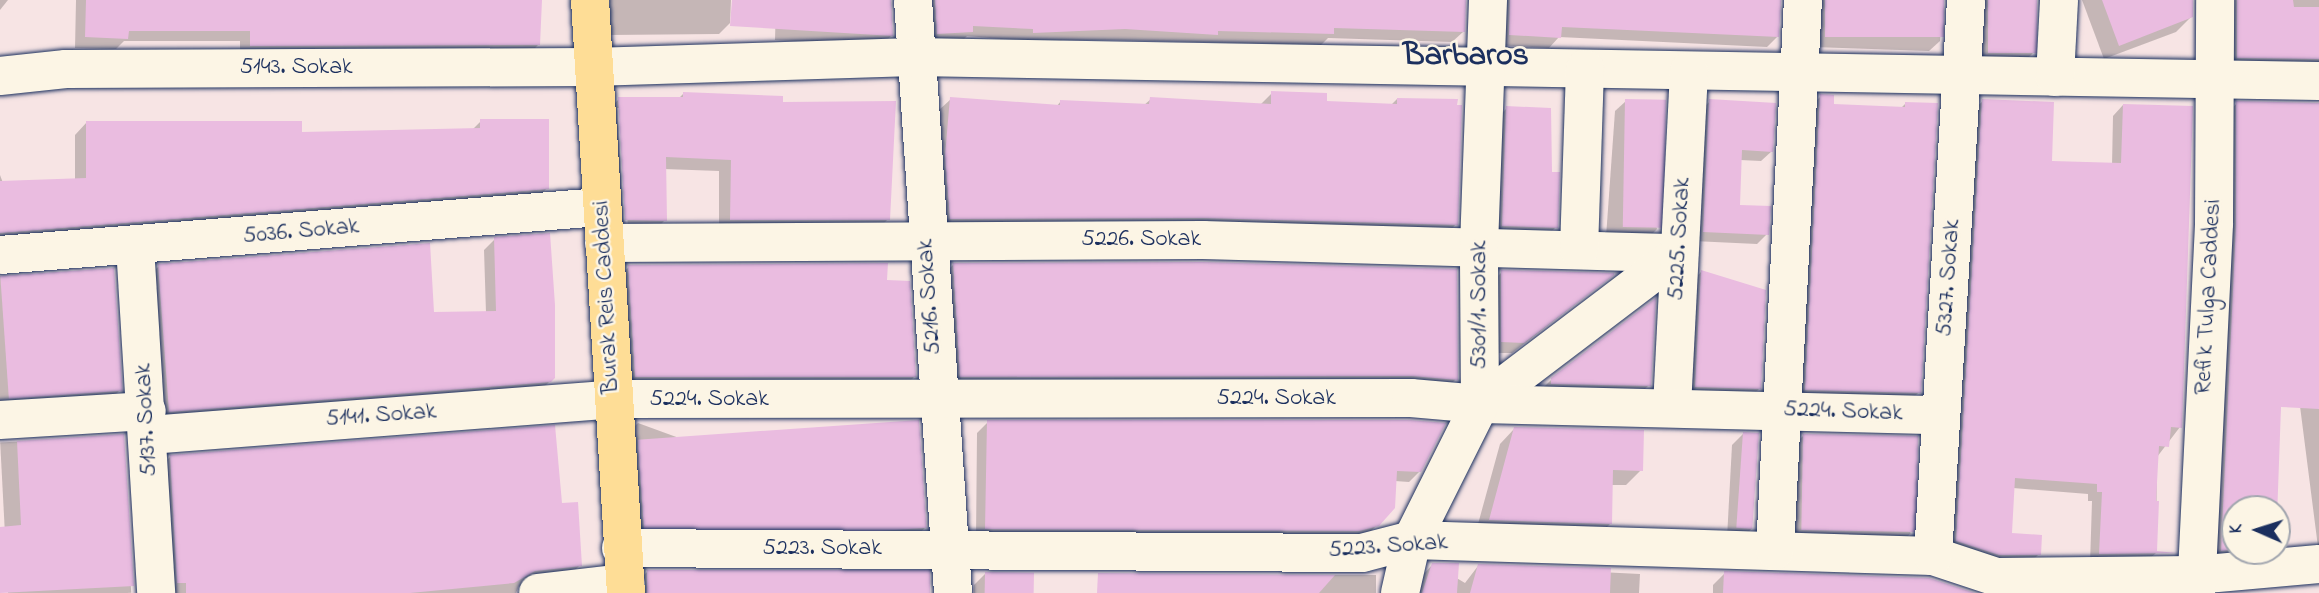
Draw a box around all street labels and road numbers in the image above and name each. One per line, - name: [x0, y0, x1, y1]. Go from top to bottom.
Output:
- street label: 5143. Sokak: [239, 54, 353, 82]
- street label: 5225. Sokak: [1662, 177, 1698, 301]
- street label: Refik Tulga Caddesi: [2189, 198, 2229, 396]
- street label: Burak Reis Caddesi: [588, 200, 626, 394]
- street label: 5036. Sokak: [242, 213, 360, 251]
- street label: 5327. Sokak: [1931, 218, 1967, 338]
- street label: 5226. Sokak: [1081, 226, 1201, 254]
- street label: 5216. Sokak: [912, 238, 948, 356]
- street label: 5301/1. Sokak: [1466, 241, 1494, 369]
- street label: 5137. Sokak: [130, 363, 164, 477]
- street label: 5224. Sokak: [1216, 385, 1336, 413]
- street label: 5224. Sokak: [649, 386, 769, 414]
- street label: 5224. Sokak: [1783, 396, 1903, 428]
- street label: 5141. Sokak: [325, 398, 437, 434]
- street label: 5223. Sokak: [1327, 528, 1449, 566]
- street label: 5223. Sokak: [762, 535, 882, 563]

